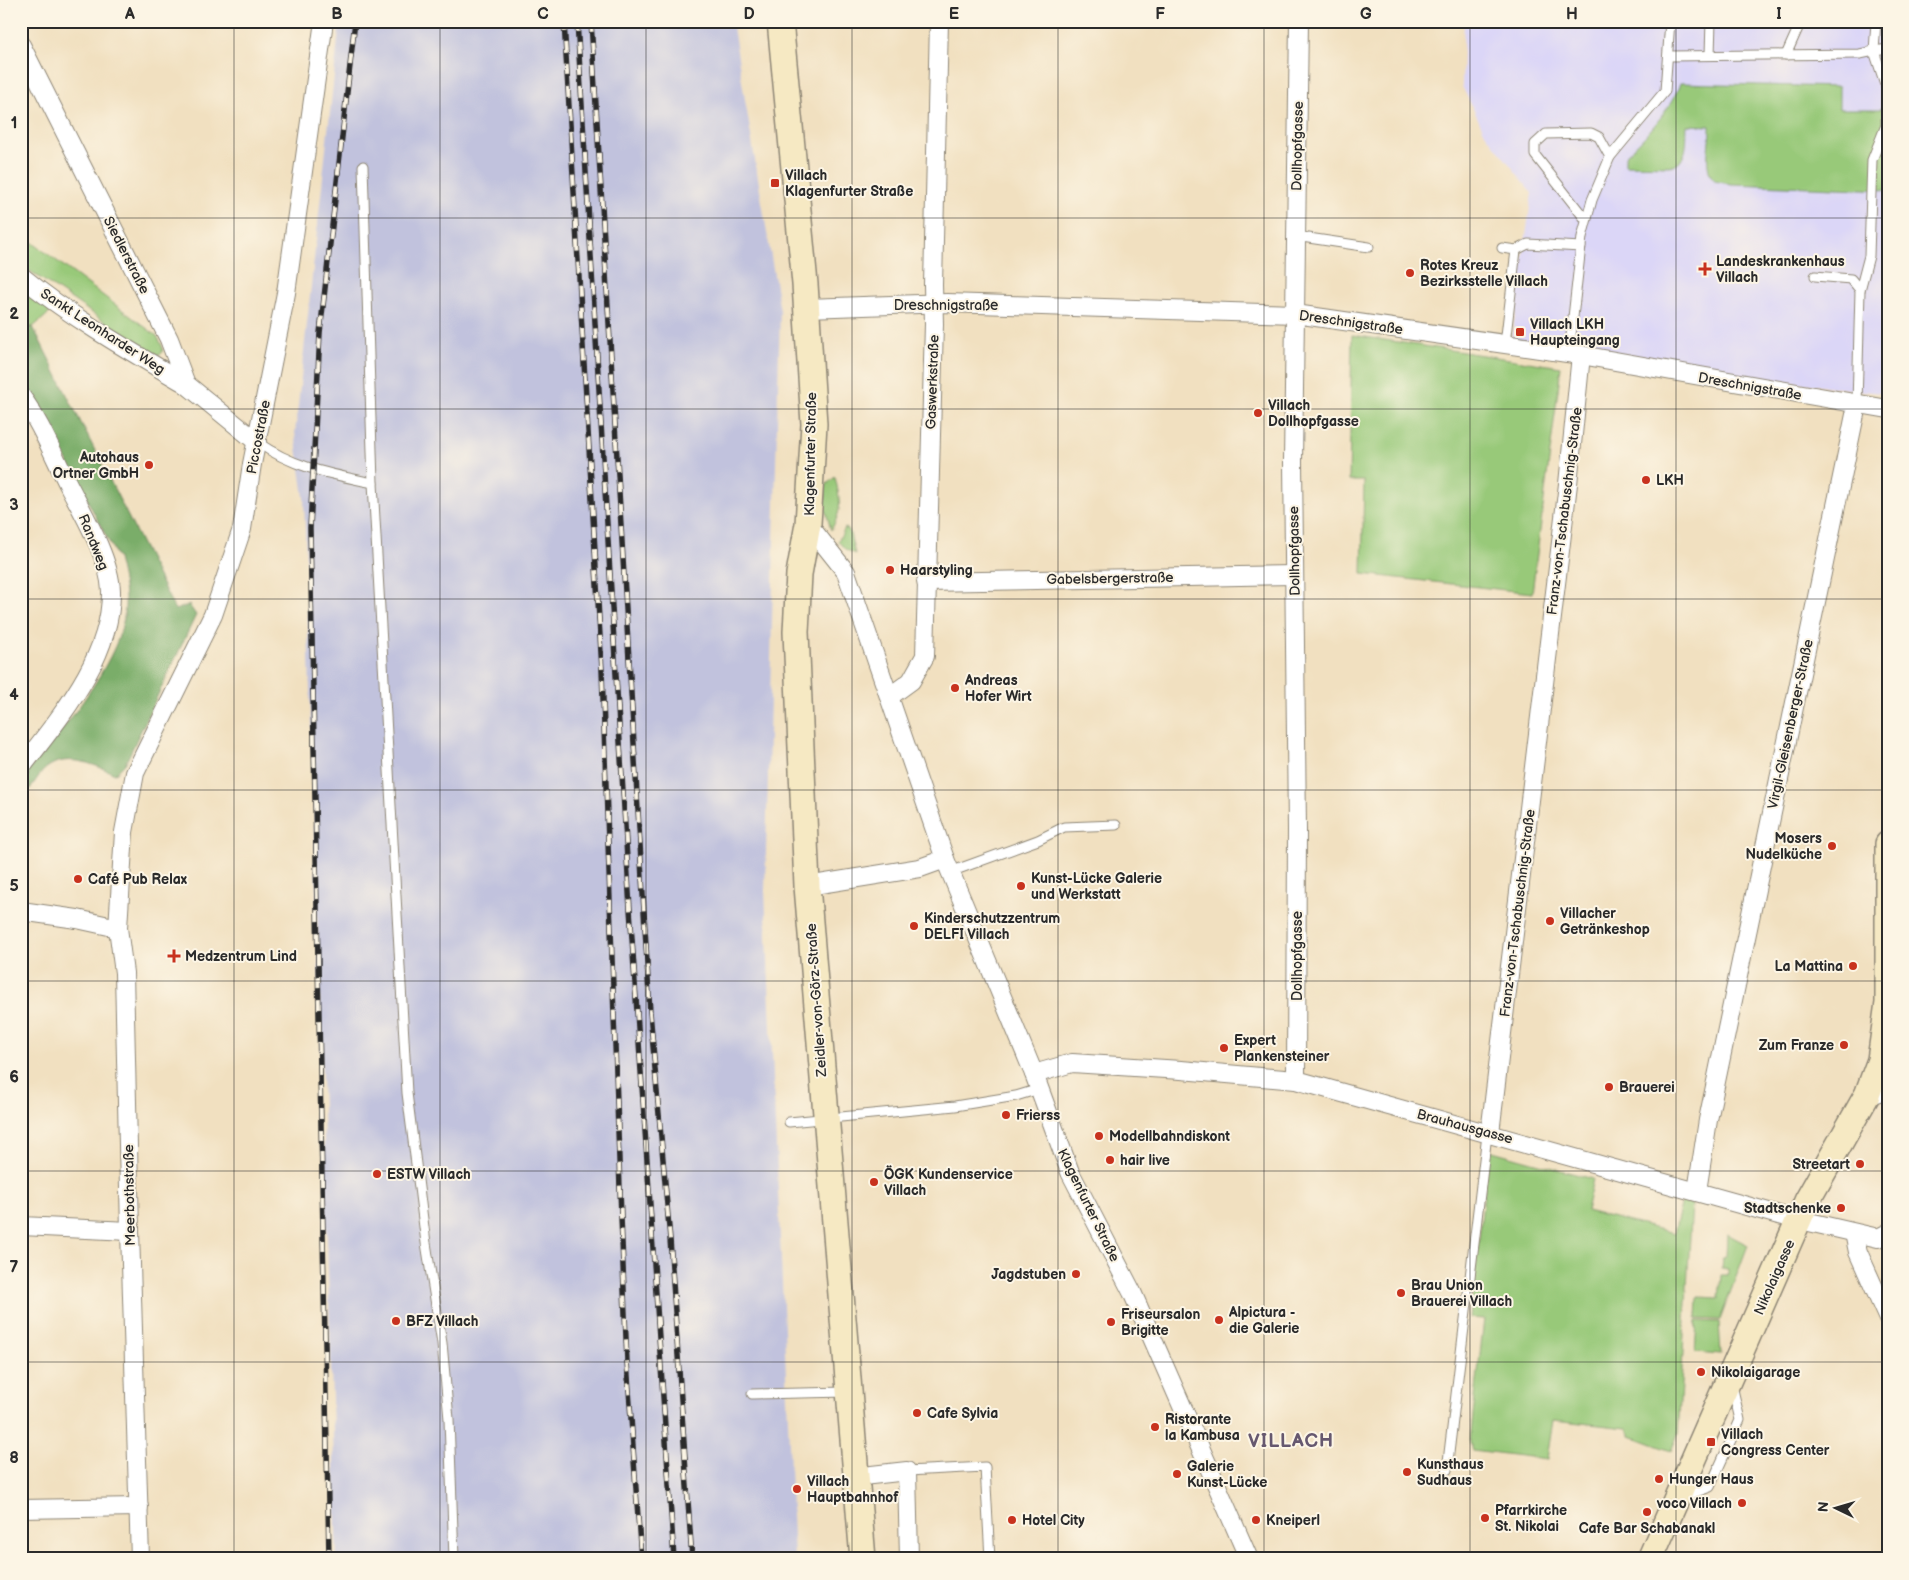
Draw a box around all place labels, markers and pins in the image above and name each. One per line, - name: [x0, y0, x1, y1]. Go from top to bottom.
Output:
- place label: Villach Klagenfurter Straße: [785, 167, 913, 200]
- marker: Villach Klagenfurter Straße: [769, 177, 781, 189]
- place label: Landeskrankenhaus Villach: [1716, 253, 1845, 286]
- place label: Rotes Kreuz Bezirksstelle Villach: [1420, 257, 1548, 290]
- marker: Landeskrankenhaus Villach: [1698, 262, 1712, 276]
- marker: Rotes Kreuz Bezirksstelle Villach: [1404, 267, 1416, 279]
- place label: Villach LKH Haupteingang: [1530, 316, 1620, 349]
- marker: Villach LKH Haupteingang: [1514, 326, 1526, 338]
- place label: Villach Dollhopfgasse: [1268, 397, 1359, 430]
- marker: Villach Dollhopfgasse: [1252, 407, 1264, 419]
- place label: Autohaus Ortner GmbH: [53, 449, 139, 482]
- marker: Autohaus Ortner GmbH: [143, 459, 155, 471]
- place label: LKH: [1656, 472, 1684, 489]
- marker: LKH: [1640, 474, 1652, 486]
- place label: Haarstyling: [900, 562, 973, 579]
- marker: Haarstyling: [884, 564, 896, 576]
- place label: Andreas Hofer Wirt: [964, 672, 1032, 705]
- marker: Andreas Hofer Wirt: [949, 682, 961, 694]
- place label: Mosers Nudelküche: [1746, 830, 1822, 863]
- marker: Mosers Nudelküche: [1826, 840, 1838, 852]
- place label: Kunst-Lücke Galerie und Werkstatt: [1031, 870, 1162, 903]
- place label: Café Pub Relax: [88, 871, 188, 888]
- marker: Café Pub Relax: [72, 873, 84, 885]
- marker: Kunst-Lücke Galerie und Werkstatt: [1015, 880, 1027, 892]
- place label: Villacher Getränkeshop: [1560, 905, 1650, 938]
- place label: Kinderschutzzentrum DELFI Villach: [924, 910, 1060, 943]
- marker: Villacher Getränkeshop: [1544, 915, 1556, 927]
- marker: Kinderschutzzentrum DELFI Villach: [908, 920, 920, 932]
- place label: Medzentrum Lind: [185, 948, 297, 965]
- marker: Medzentrum Lind: [167, 949, 181, 963]
- place label: La Mattina: [1775, 958, 1843, 975]
- marker: La Mattina: [1847, 960, 1859, 972]
- place label: Expert Plankensteiner: [1234, 1032, 1330, 1065]
- place label: Zum Franze: [1759, 1037, 1834, 1054]
- marker: Zum Franze: [1838, 1039, 1850, 1051]
- marker: Expert Plankensteiner: [1218, 1042, 1230, 1054]
- place label: Brauerei: [1619, 1079, 1675, 1096]
- marker: Brauerei: [1603, 1081, 1615, 1093]
- place label: Frierss: [1016, 1107, 1060, 1124]
- marker: Frierss: [1000, 1109, 1012, 1121]
- place label: Modellbahndiskont: [1109, 1128, 1230, 1145]
- marker: Modellbahndiskont: [1093, 1130, 1105, 1142]
- place label: hair live: [1120, 1152, 1170, 1169]
- marker: hair live: [1104, 1154, 1116, 1166]
- place label: Streetart: [1792, 1156, 1850, 1173]
- marker: Streetart: [1854, 1158, 1866, 1170]
- place label: ÖGK Kundenservice Villach: [884, 1165, 1013, 1199]
- place label: ESTW Villach: [387, 1166, 471, 1183]
- marker: ESTW Villach: [371, 1168, 383, 1180]
- marker: ÖGK Kundenservice Villach: [868, 1176, 880, 1188]
- place label: Stadtschenke: [1744, 1200, 1831, 1217]
- marker: Stadtschenke: [1835, 1202, 1847, 1214]
- place label: Jagdstuben: [991, 1266, 1066, 1283]
- marker: Jagdstuben: [1070, 1268, 1082, 1280]
- place label: Brau Union Brauerei Villach: [1411, 1277, 1512, 1310]
- marker: Brau Union Brauerei Villach: [1395, 1287, 1407, 1299]
- place label: Alpictura - die Galerie: [1228, 1304, 1299, 1337]
- place label: Friseursalon Brigitte: [1121, 1306, 1200, 1339]
- place label: BFZ Villach: [406, 1313, 478, 1330]
- marker: Alpictura - die Galerie: [1213, 1314, 1225, 1326]
- marker: BFZ Villach: [390, 1315, 402, 1327]
- marker: Friseursalon Brigitte: [1105, 1316, 1117, 1328]
- place label: Nikolaigarage: [1711, 1364, 1800, 1381]
- marker: Nikolaigarage: [1695, 1366, 1707, 1378]
- place label: Cafe Sylvia: [927, 1405, 998, 1422]
- marker: Cafe Sylvia: [911, 1407, 923, 1419]
- place label: Ristorante la Kambusa: [1165, 1411, 1240, 1444]
- marker: Ristorante la Kambusa: [1149, 1421, 1161, 1433]
- place label: Villach Congress Center: [1721, 1426, 1830, 1459]
- marker: Villach Congress Center: [1705, 1436, 1717, 1448]
- place label: Kunsthaus Sudhaus: [1417, 1456, 1484, 1489]
- place label: Galerie Kunst-Lücke: [1187, 1458, 1267, 1491]
- marker: Kunsthaus Sudhaus: [1401, 1466, 1413, 1478]
- marker: Galerie Kunst-Lücke: [1171, 1468, 1183, 1480]
- place label: Hunger Haus: [1669, 1471, 1754, 1488]
- place label: Villach Hauptbahnhof: [807, 1473, 899, 1506]
- marker: Hunger Haus: [1653, 1473, 1665, 1485]
- marker: Villach Hauptbahnhof: [791, 1483, 803, 1495]
- place label: voco Villach: [1656, 1495, 1732, 1512]
- marker: voco Villach: [1736, 1497, 1748, 1509]
- place label: Pfarrkirche St. Nikolai: [1495, 1502, 1567, 1535]
- marker: Cafe Bar Schabanakl: [1641, 1506, 1653, 1518]
- place label: Hotel City: [1022, 1512, 1085, 1529]
- place label: Kneiperl: [1266, 1512, 1320, 1529]
- marker: Pfarrkirche St. Nikolai: [1479, 1512, 1491, 1524]
- marker: Hotel City: [1006, 1514, 1018, 1526]
- marker: Kneiperl: [1250, 1514, 1262, 1526]
- place label: Cafe Bar Schabanakl: [1579, 1520, 1715, 1537]

